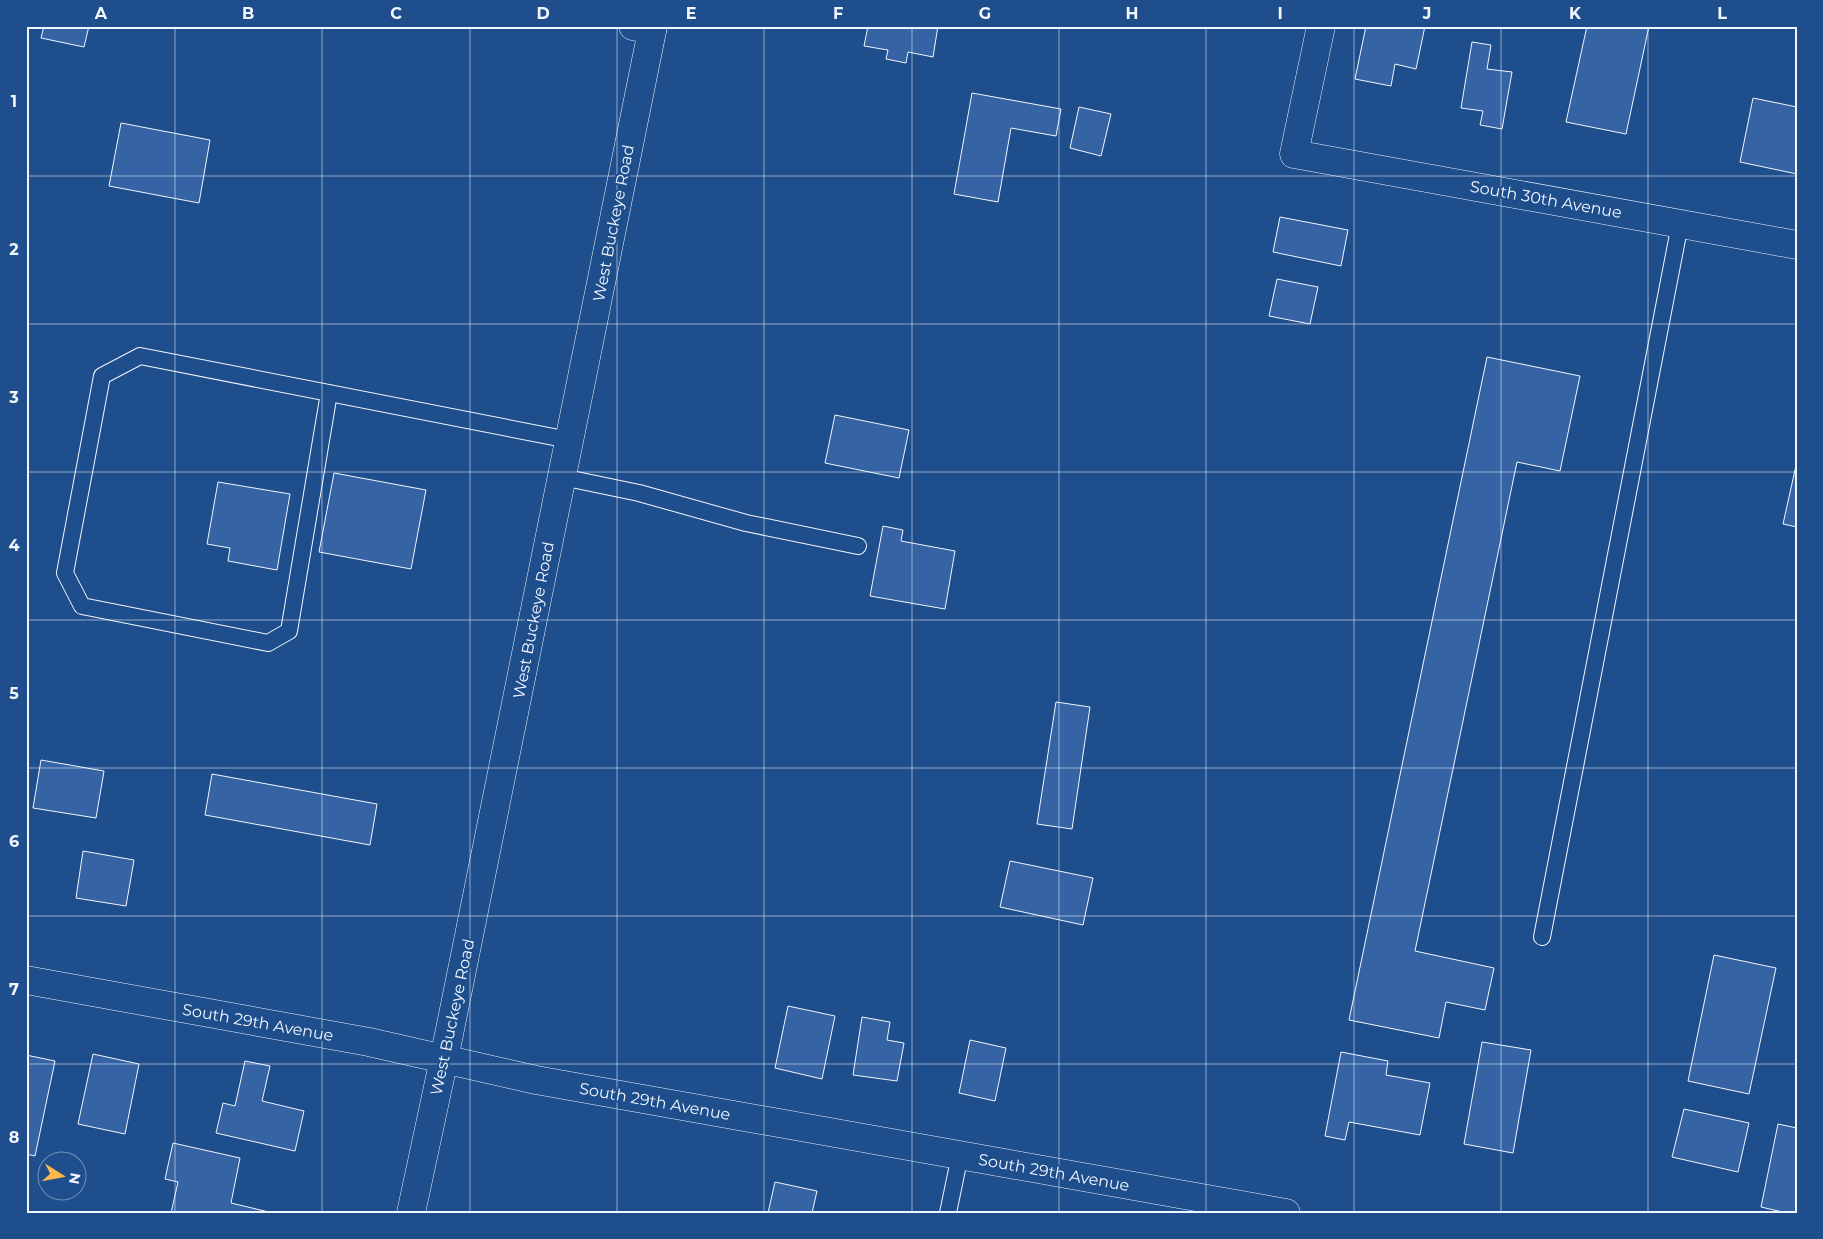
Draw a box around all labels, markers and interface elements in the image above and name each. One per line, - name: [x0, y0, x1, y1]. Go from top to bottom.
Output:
- text: A: [94, 4, 108, 23]
- text: B: [242, 4, 254, 23]
- text: C: [390, 4, 402, 23]
- text: D: [536, 4, 550, 23]
- text: E: [686, 4, 696, 23]
- text: F: [833, 4, 843, 23]
- text: G: [979, 4, 991, 23]
- text: H: [1126, 4, 1138, 23]
- text: I: [1277, 4, 1283, 23]
- text: J: [1422, 4, 1431, 23]
- text: K: [1569, 4, 1582, 23]
- text: L: [1717, 4, 1727, 23]
- text: 1: [11, 92, 17, 111]
- street label: West Buckeye Road: [589, 143, 638, 303]
- street label: South 30th Avenue: [1469, 177, 1623, 222]
- text: 2: [9, 240, 19, 259]
- text: 3: [8, 388, 19, 407]
- text: 4: [8, 536, 20, 555]
- street label: West Buckeye Road: [509, 540, 558, 700]
- text: 5: [9, 684, 19, 703]
- text: 6: [9, 832, 19, 851]
- street label: West Buckeye Road: [427, 937, 478, 1097]
- text: 7: [9, 980, 19, 999]
- street label: South 29th Avenue: [181, 1000, 335, 1045]
- street label: South 29th Avenue: [578, 1079, 732, 1124]
- text: 8: [9, 1128, 19, 1147]
- street label: South 29th Avenue: [977, 1150, 1131, 1195]
- north arrow: [38, 1152, 88, 1202]
- text: N: [65, 1171, 85, 1186]

